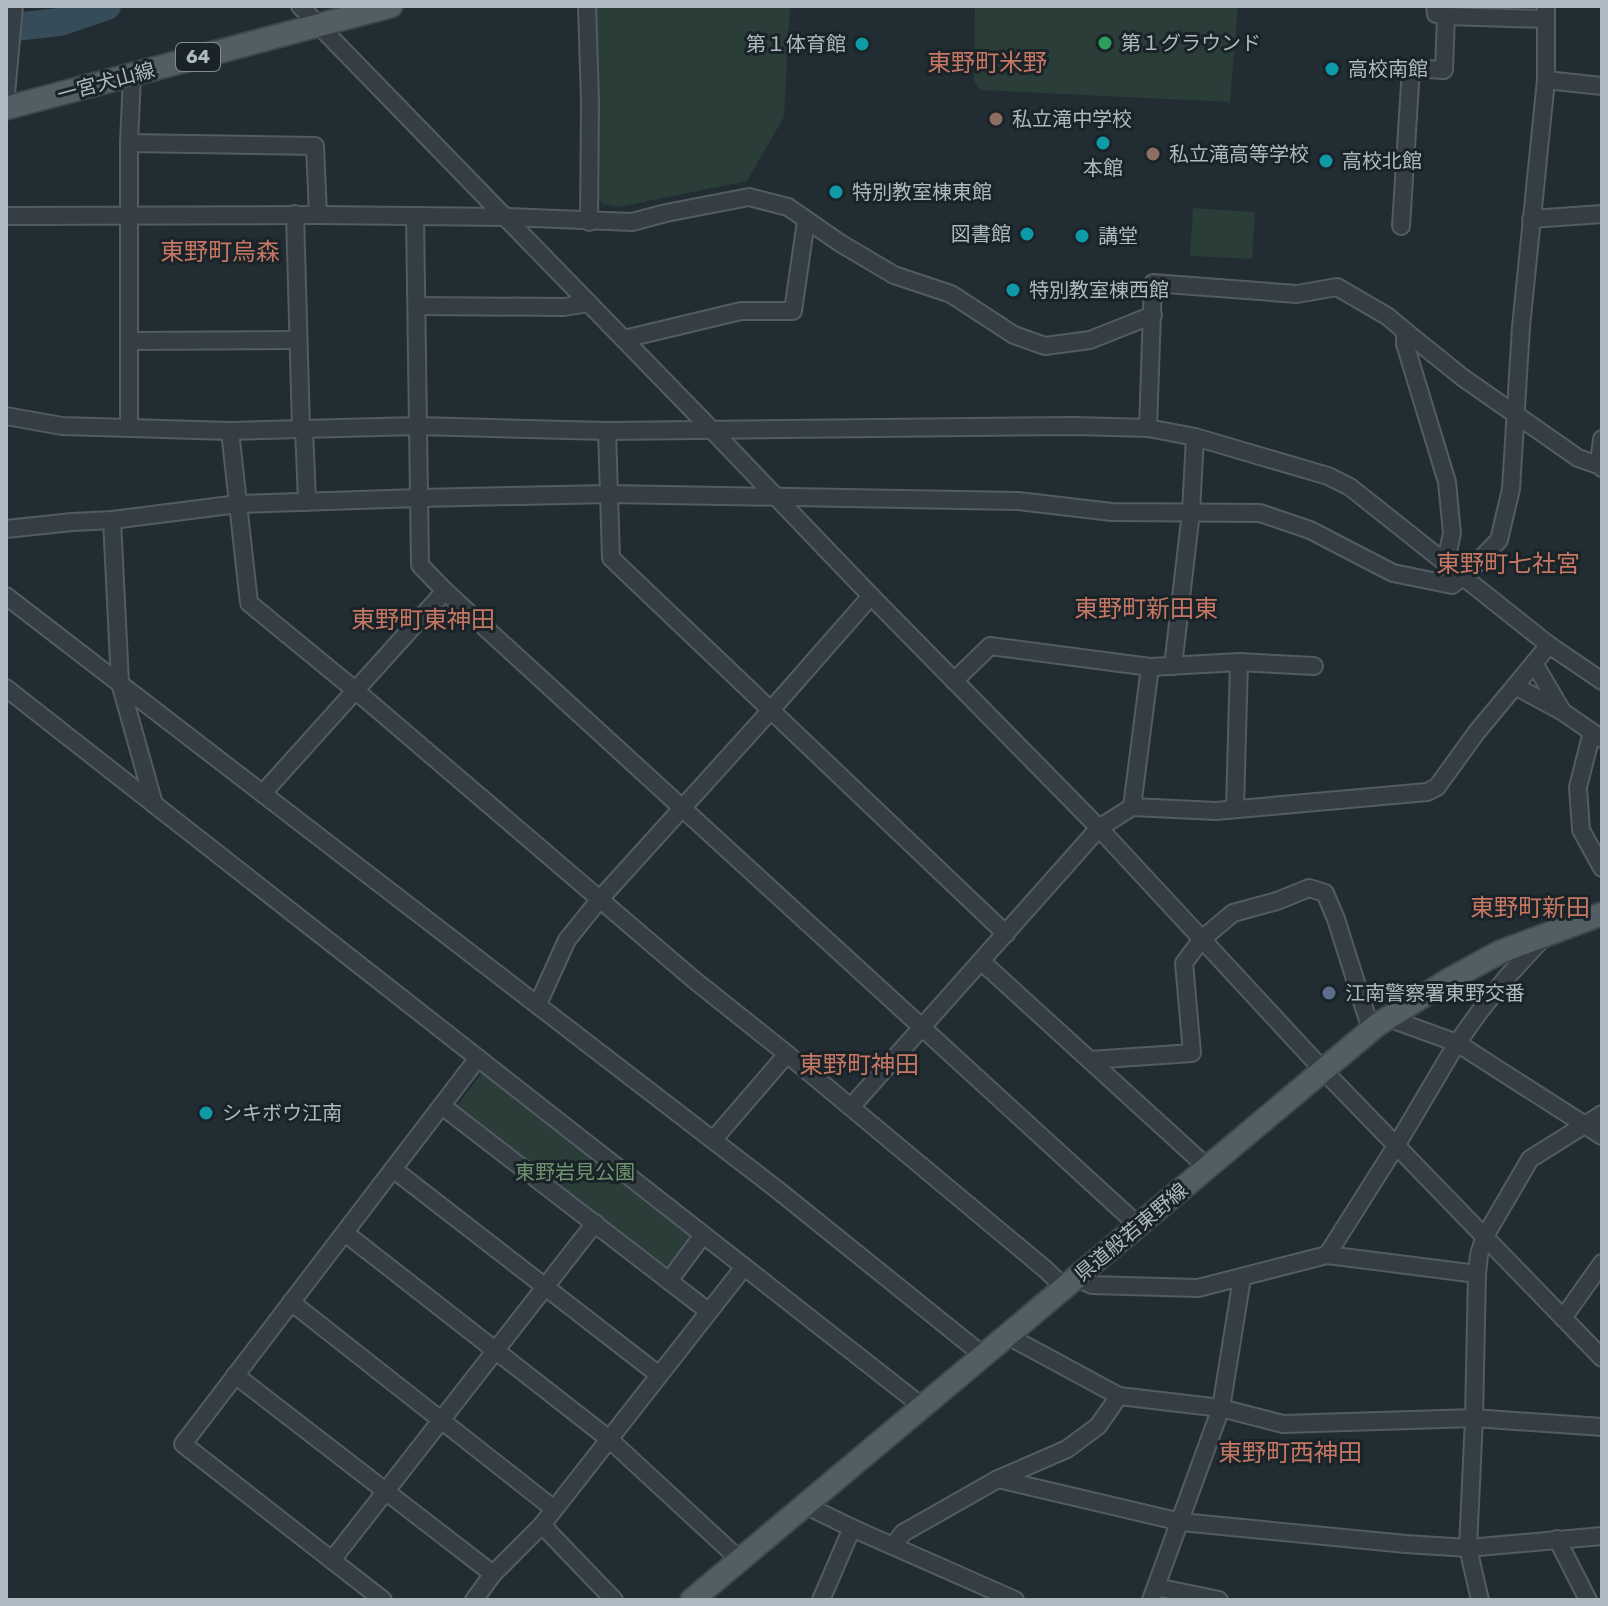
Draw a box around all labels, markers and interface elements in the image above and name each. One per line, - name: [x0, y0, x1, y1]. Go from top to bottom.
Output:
- place label: 第１グラウンド: [1121, 31, 1261, 55]
- place label: 第１体育館: [746, 32, 846, 56]
- marker: 第１グラウンド: [1096, 34, 1114, 52]
- marker: 第１体育館: [853, 35, 871, 53]
- road number: 64: [176, 43, 220, 71]
- district label: 東野町米野: [927, 49, 1047, 77]
- street label: 一宮犬山線: [55, 57, 157, 107]
- place label: 高校南館: [1348, 57, 1428, 81]
- marker: 高校南館: [1323, 60, 1341, 78]
- place label: 私立滝中学校: [1012, 107, 1132, 131]
- marker: 私立滝中学校: [987, 110, 1005, 128]
- marker: 本館: [1094, 134, 1112, 152]
- place label: 私立滝高等学校: [1169, 142, 1309, 166]
- marker: 私立滝高等学校: [1144, 145, 1162, 163]
- place label: 高校北館: [1342, 149, 1422, 173]
- marker: 高校北館: [1317, 152, 1335, 170]
- place label: 本館: [1083, 156, 1123, 180]
- place label: 特別教室棟東館: [852, 180, 992, 204]
- marker: 特別教室棟東館: [827, 183, 845, 201]
- place label: 図書館: [951, 222, 1011, 246]
- place label: 講堂: [1098, 224, 1138, 248]
- marker: 図書館: [1018, 225, 1036, 243]
- marker: 講堂: [1073, 227, 1091, 245]
- district label: 東野町烏森: [160, 238, 280, 266]
- place label: 特別教室棟西館: [1029, 278, 1169, 302]
- marker: 特別教室棟西館: [1004, 281, 1022, 299]
- district label: 東野町七社宮: [1436, 550, 1580, 578]
- district label: 東野町新田東: [1074, 595, 1218, 623]
- district label: 東野町東神田: [351, 606, 495, 634]
- district label: 東野町新田: [1470, 894, 1590, 922]
- place label: 江南警察署東野交番: [1345, 981, 1525, 1005]
- marker: 江南警察署東野交番: [1320, 984, 1338, 1002]
- district label: 東野町神田: [799, 1051, 919, 1079]
- place label: シキボウ江南: [222, 1101, 342, 1125]
- marker: シキボウ江南: [197, 1104, 215, 1122]
- park label: 東野岩見公園: [515, 1160, 635, 1184]
- street label: 県道般若東野線: [1070, 1178, 1192, 1286]
- district label: 東野町西神田: [1218, 1439, 1362, 1467]

